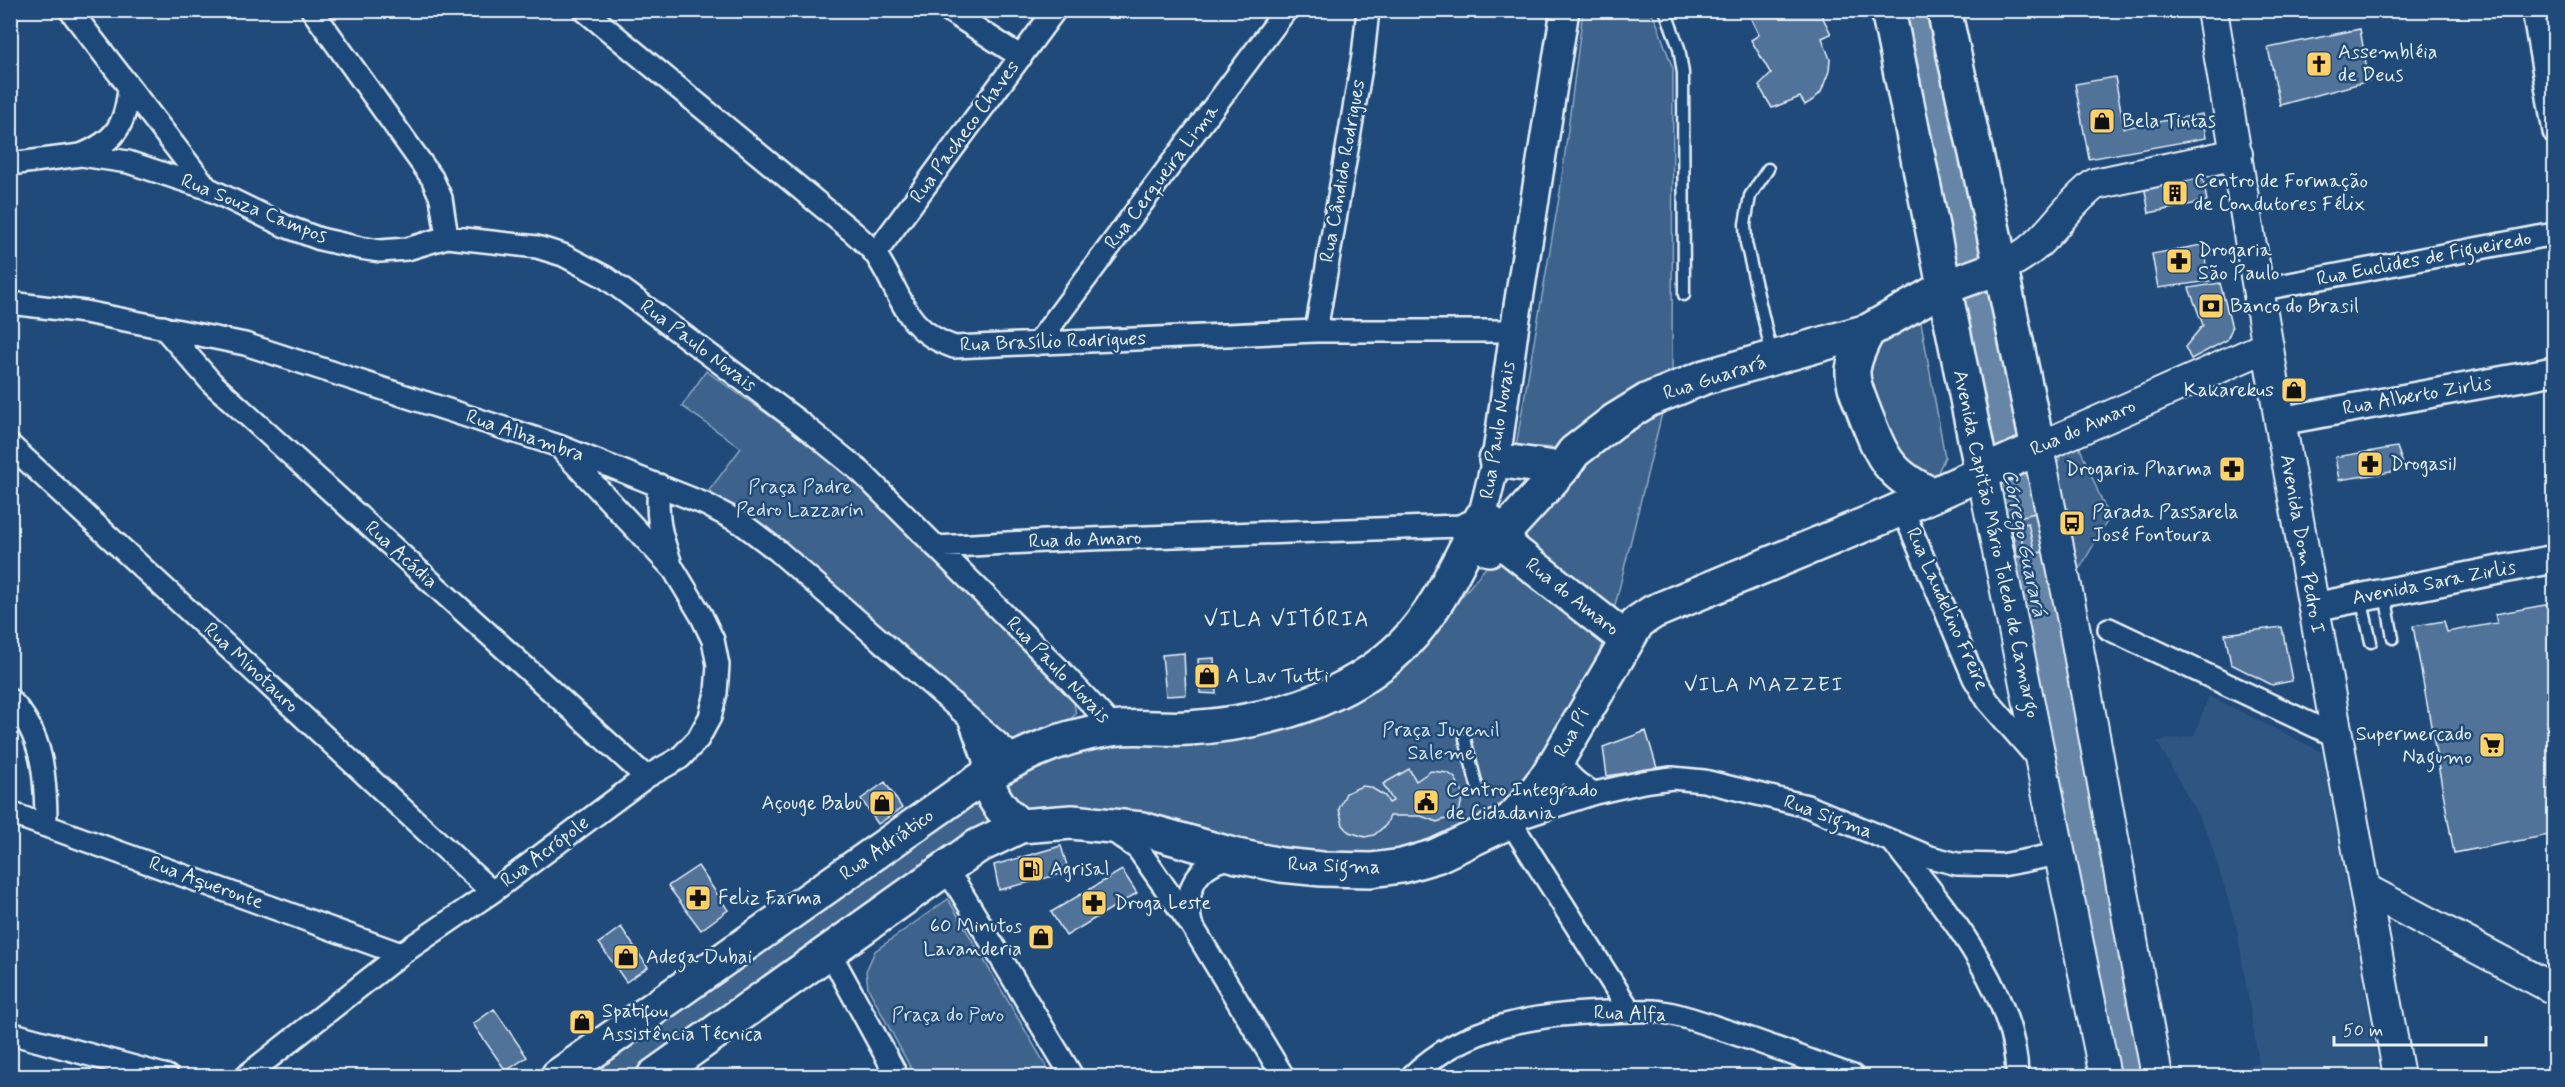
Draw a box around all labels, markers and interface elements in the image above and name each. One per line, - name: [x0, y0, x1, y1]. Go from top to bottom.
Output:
- place label: Assembléia de Deus: [2338, 39, 2437, 89]
- church icon: Assembléia de Deus: [2304, 49, 2334, 79]
- street label: Rua Pacheco Chaves: [904, 55, 1026, 209]
- street label: Rua Cândido Rodrigues: [1314, 77, 1372, 265]
- street label: Rua Cerqueira Lima: [1098, 98, 1226, 255]
- shop icon: Bela Tintas: [2087, 106, 2117, 136]
- place label: Bela Tintas: [2122, 108, 2216, 135]
- street label: Rua Souza Campos: [177, 167, 331, 251]
- place label: Centro de Formação de Condutores Félix: [2194, 168, 2368, 218]
- building icon: Centro de Formação de Condutores Félix: [2160, 178, 2190, 208]
- street label: Rua Euclides de Figueiredo: [2314, 225, 2534, 295]
- place label: Drogaria São Paulo: [2198, 237, 2279, 287]
- pharmacy icon: Drogaria São Paulo: [2164, 246, 2194, 276]
- bank icon: Banco do Brasil: [2196, 291, 2226, 321]
- street label: Rua Paulo Novais: [634, 293, 762, 399]
- place label: Banco do Brasil: [2230, 293, 2359, 320]
- street label: Rua Brasílio Rodrigues: [959, 325, 1147, 359]
- street label: Rua Guarará: [1660, 349, 1770, 407]
- street label: Rua Paulo Novais: [1474, 359, 1522, 501]
- street label: Avenida Capitão Mário Toledo de Camargo: [1944, 368, 2046, 721]
- street label: Rua Alberto Zirlis: [2340, 370, 2494, 422]
- shop icon: Kakarekus: [2279, 375, 2309, 405]
- place label: Kakarekus: [2184, 377, 2274, 404]
- street label: Rua do Amaro: [2026, 393, 2140, 463]
- street label: Rua Alhambra: [462, 403, 588, 469]
- pharmacy icon: Drogasil: [2355, 449, 2385, 479]
- place label: Drogasil: [2390, 451, 2456, 478]
- street label: Avenida Dom Pedro I: [2273, 452, 2331, 636]
- pharmacy icon: Drogaria Pharma: [2217, 454, 2247, 484]
- place label: Drogaria Pharma: [2065, 456, 2212, 483]
- water label: Córrego Guarará: [1993, 467, 2053, 620]
- park label: Praça Padre Pedro Lazzarin: [736, 474, 864, 524]
- place label: Parada Passarela José Fontoura: [2092, 499, 2239, 549]
- bus stop icon: Parada Passarela José Fontoura: [2057, 508, 2087, 538]
- street label: Rua Acádia: [359, 515, 443, 595]
- street label: Rua Laudelino Freire: [1899, 523, 1995, 695]
- street label: Rua do Amaro: [1028, 525, 1142, 555]
- street label: Rua do Amaro: [1519, 552, 1625, 642]
- street label: Avenida Sara Zirlis: [2350, 554, 2518, 612]
- district label: VILA VITÓRIA: [1204, 606, 1370, 634]
- street label: Rua Paulo Novais: [1000, 610, 1116, 730]
- street label: Rua Minotauro: [197, 617, 305, 719]
- shop icon: A Lav Tutti: [1192, 661, 1222, 691]
- place label: A Lav Tutti: [1226, 663, 1329, 690]
- district label: VILA MAZZEI: [1684, 671, 1844, 699]
- street label: Rua Pi: [1547, 704, 1597, 762]
- park label: Praça Juvenil Saleme: [1382, 717, 1500, 767]
- place label: Supermercado Nagumo: [2356, 721, 2472, 773]
- supermarket icon: Supermercado Nagumo: [2477, 730, 2507, 760]
- place label: Centro Integrado de Cidadania: [1446, 777, 1598, 827]
- public building icon: Centro Integrado de Cidadania: [1411, 787, 1441, 817]
- shop icon: Açouge Babu: [867, 788, 897, 818]
- street label: Rua Sigma: [1779, 788, 1876, 847]
- place label: Açouge Babu: [762, 790, 862, 817]
- street label: Rua Adriático: [834, 803, 940, 887]
- street label: Rua Acrópole: [495, 810, 595, 894]
- street label: Rua Aqueronte: [145, 850, 267, 916]
- street label: Rua Sigma: [1287, 851, 1381, 883]
- fuel station icon: Agrisal: [1016, 854, 1046, 884]
- place label: Agrisal: [1050, 856, 1110, 883]
- pharmacy icon: Feliz Farma: [683, 883, 713, 913]
- place label: Feliz Farma: [718, 885, 822, 912]
- pharmacy icon: Droga Leste: [1079, 888, 1109, 918]
- place label: Droga Leste: [1114, 890, 1211, 917]
- place label: 60 Minutos Lavanderia: [923, 913, 1022, 963]
- shop icon: 60 Minutos Lavanderia: [1026, 922, 1056, 952]
- shop icon: Adega Dubai: [611, 942, 641, 972]
- place label: Adega Dubai: [646, 944, 752, 973]
- place label: Spatifou Assistência Técnica: [602, 998, 762, 1048]
- street label: Rua Alfa: [1593, 999, 1667, 1029]
- park label: Praça do Povo: [892, 1002, 1004, 1029]
- shop icon: Spatifou Assistência Técnica: [567, 1007, 597, 1037]
- scale bar: [2334, 1009, 2486, 1047]
- text: 50 m: [2343, 1019, 2383, 1043]

